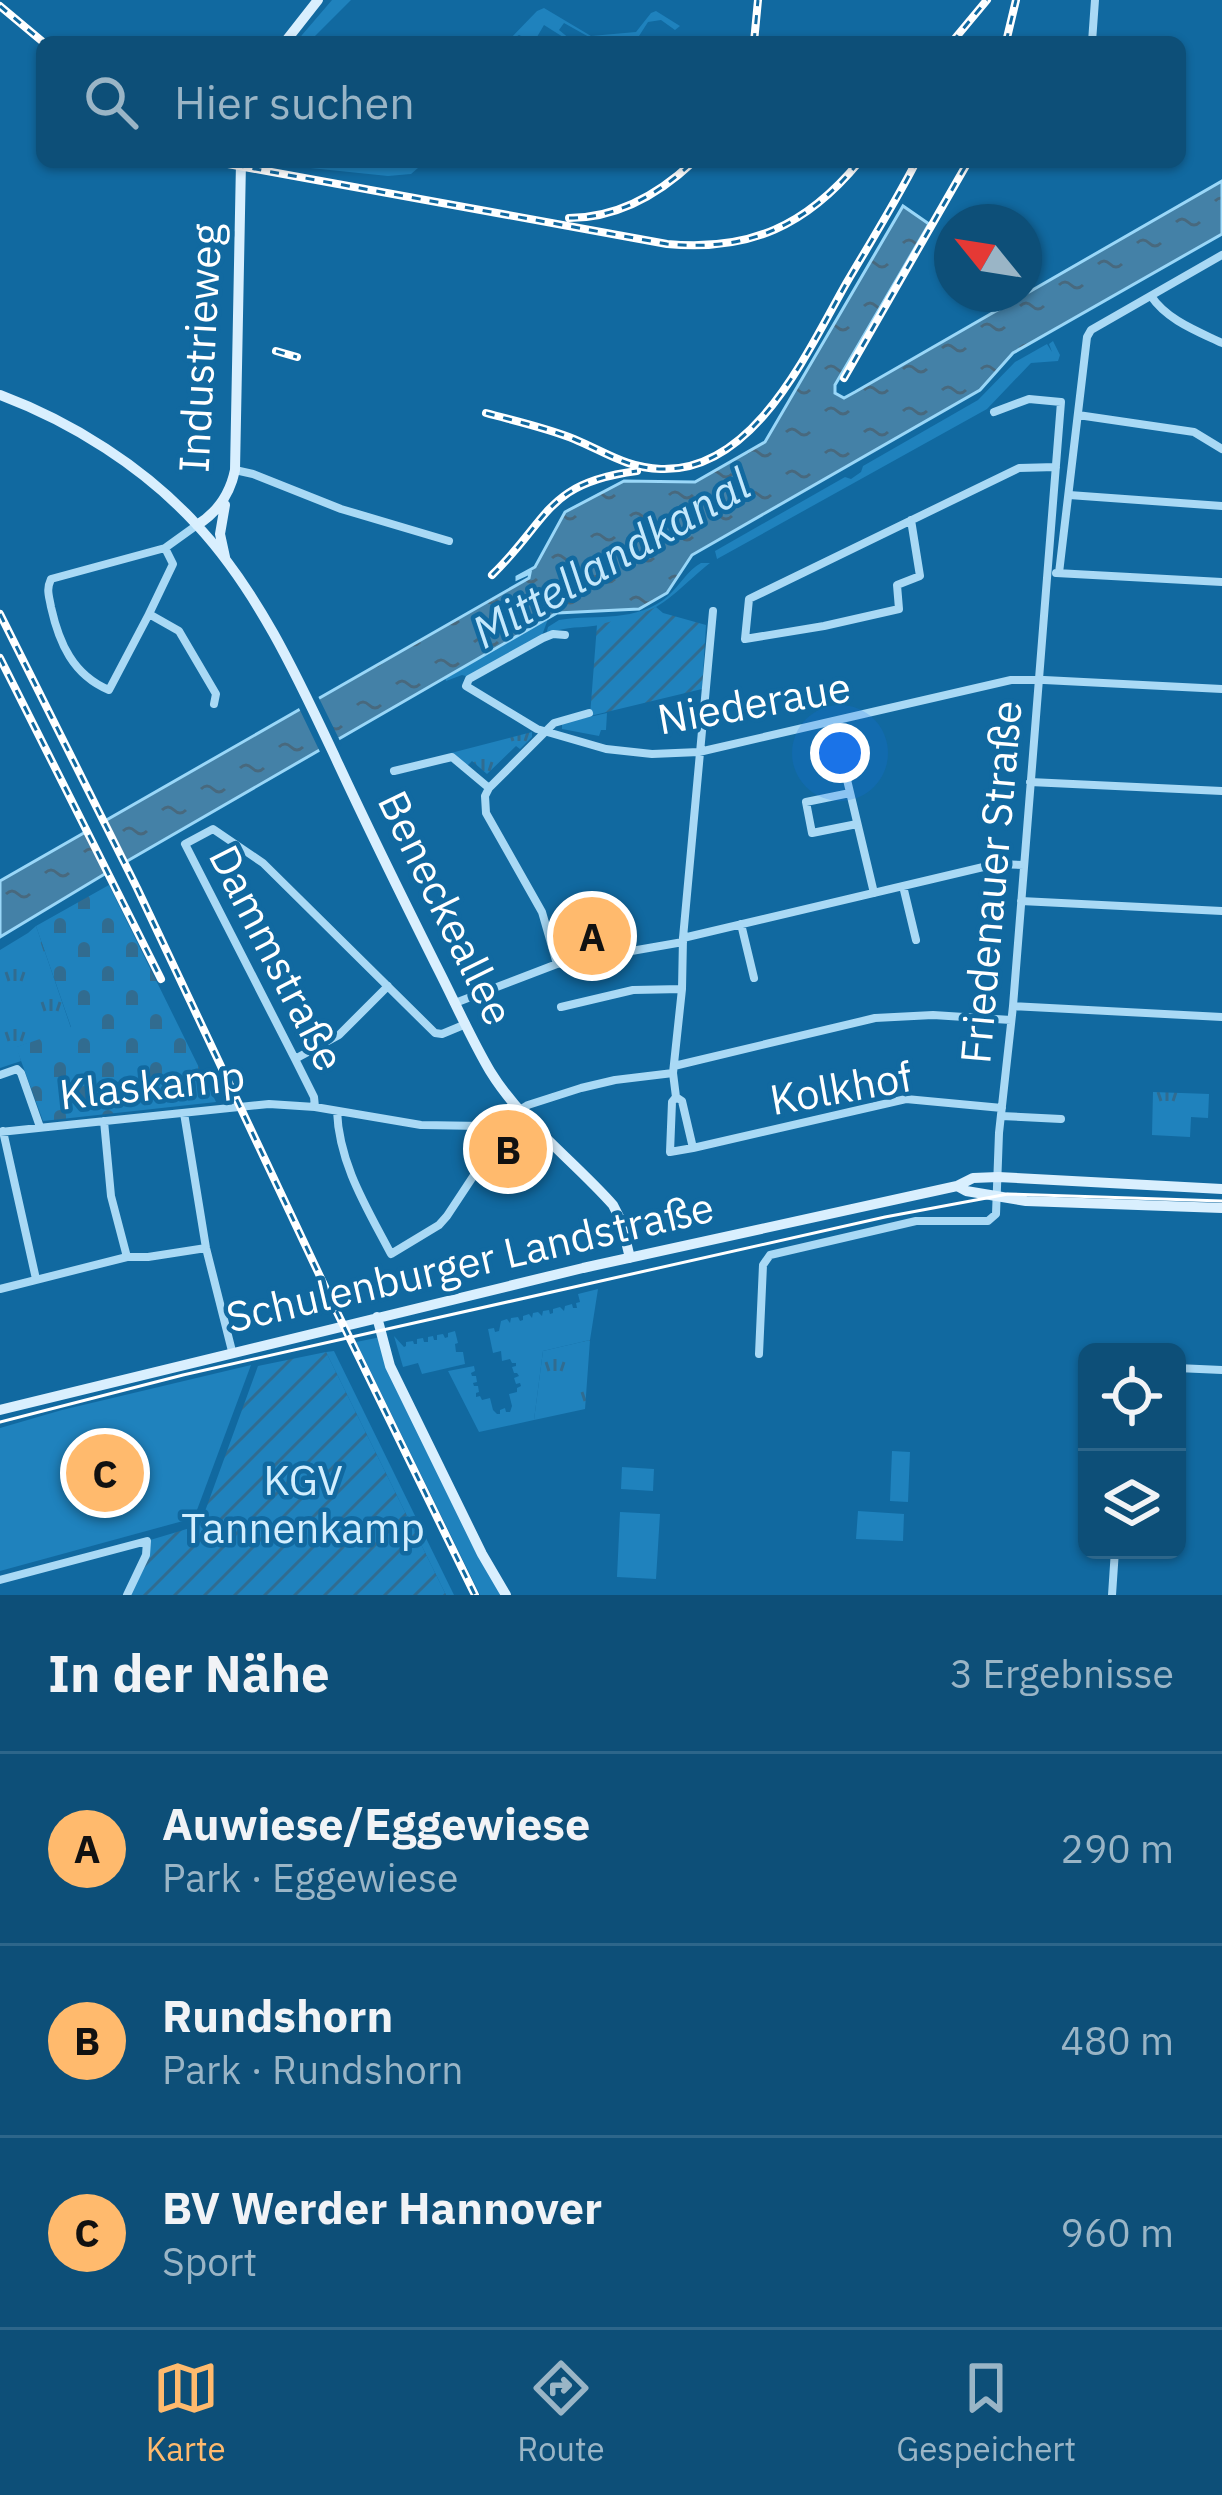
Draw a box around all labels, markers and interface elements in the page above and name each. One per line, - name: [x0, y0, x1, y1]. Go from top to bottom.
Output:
- search box: [36, 36, 1186, 168]
- icon: search: [78, 69, 144, 135]
- text: Hier suchen: [174, 73, 415, 131]
- north arrow: [934, 204, 1042, 312]
- street label: Industrieweg: [166, 222, 234, 474]
- water label: Mittellandkanal: [461, 454, 760, 660]
- street label: Niederaue: [653, 658, 855, 747]
- street label: Friedenauer Straße: [947, 698, 1034, 1066]
- your location: [810, 723, 870, 783]
- street label: Beneckeallee: [366, 781, 527, 1034]
- street label: Dammstraße: [197, 835, 358, 1080]
- pin: A: [553, 891, 631, 981]
- street label: Klaskamp: [56, 1047, 247, 1122]
- street label: Kolkhof: [766, 1048, 916, 1127]
- pin: B: [469, 1104, 547, 1194]
- street label: Schulenburger Landstraße: [221, 1179, 719, 1344]
- map controls: [1078, 1343, 1186, 1559]
- button: locate: [1078, 1343, 1186, 1451]
- pin: C: [66, 1428, 144, 1518]
- button: layers: [1078, 1451, 1186, 1559]
- park label: KGV Tannenkamp: [181, 1452, 425, 1555]
- text: In der Nähe: [48, 1640, 330, 1706]
- text: 3 Ergebnisse: [950, 1648, 1174, 1699]
- text: Auwiese/Eggewiese: [162, 1794, 590, 1852]
- text: A: [74, 1823, 100, 1874]
- text: 290 m: [1061, 1823, 1174, 1874]
- text: Park · Eggewiese: [162, 1852, 458, 1903]
- text: Rundshorn: [162, 1986, 393, 2044]
- text: B: [74, 2015, 100, 2066]
- text: 480 m: [1061, 2015, 1174, 2066]
- text: Park · Rundshorn: [162, 2044, 463, 2095]
- text: BV Werder Hannover: [162, 2178, 602, 2236]
- text: C: [74, 2207, 100, 2258]
- text: 960 m: [1061, 2207, 1174, 2258]
- text: Sport: [162, 2236, 257, 2287]
- tab: Karte: [146, 2355, 226, 2470]
- tab: Route: [517, 2355, 605, 2470]
- tab: Gespeichert: [896, 2355, 1076, 2470]

